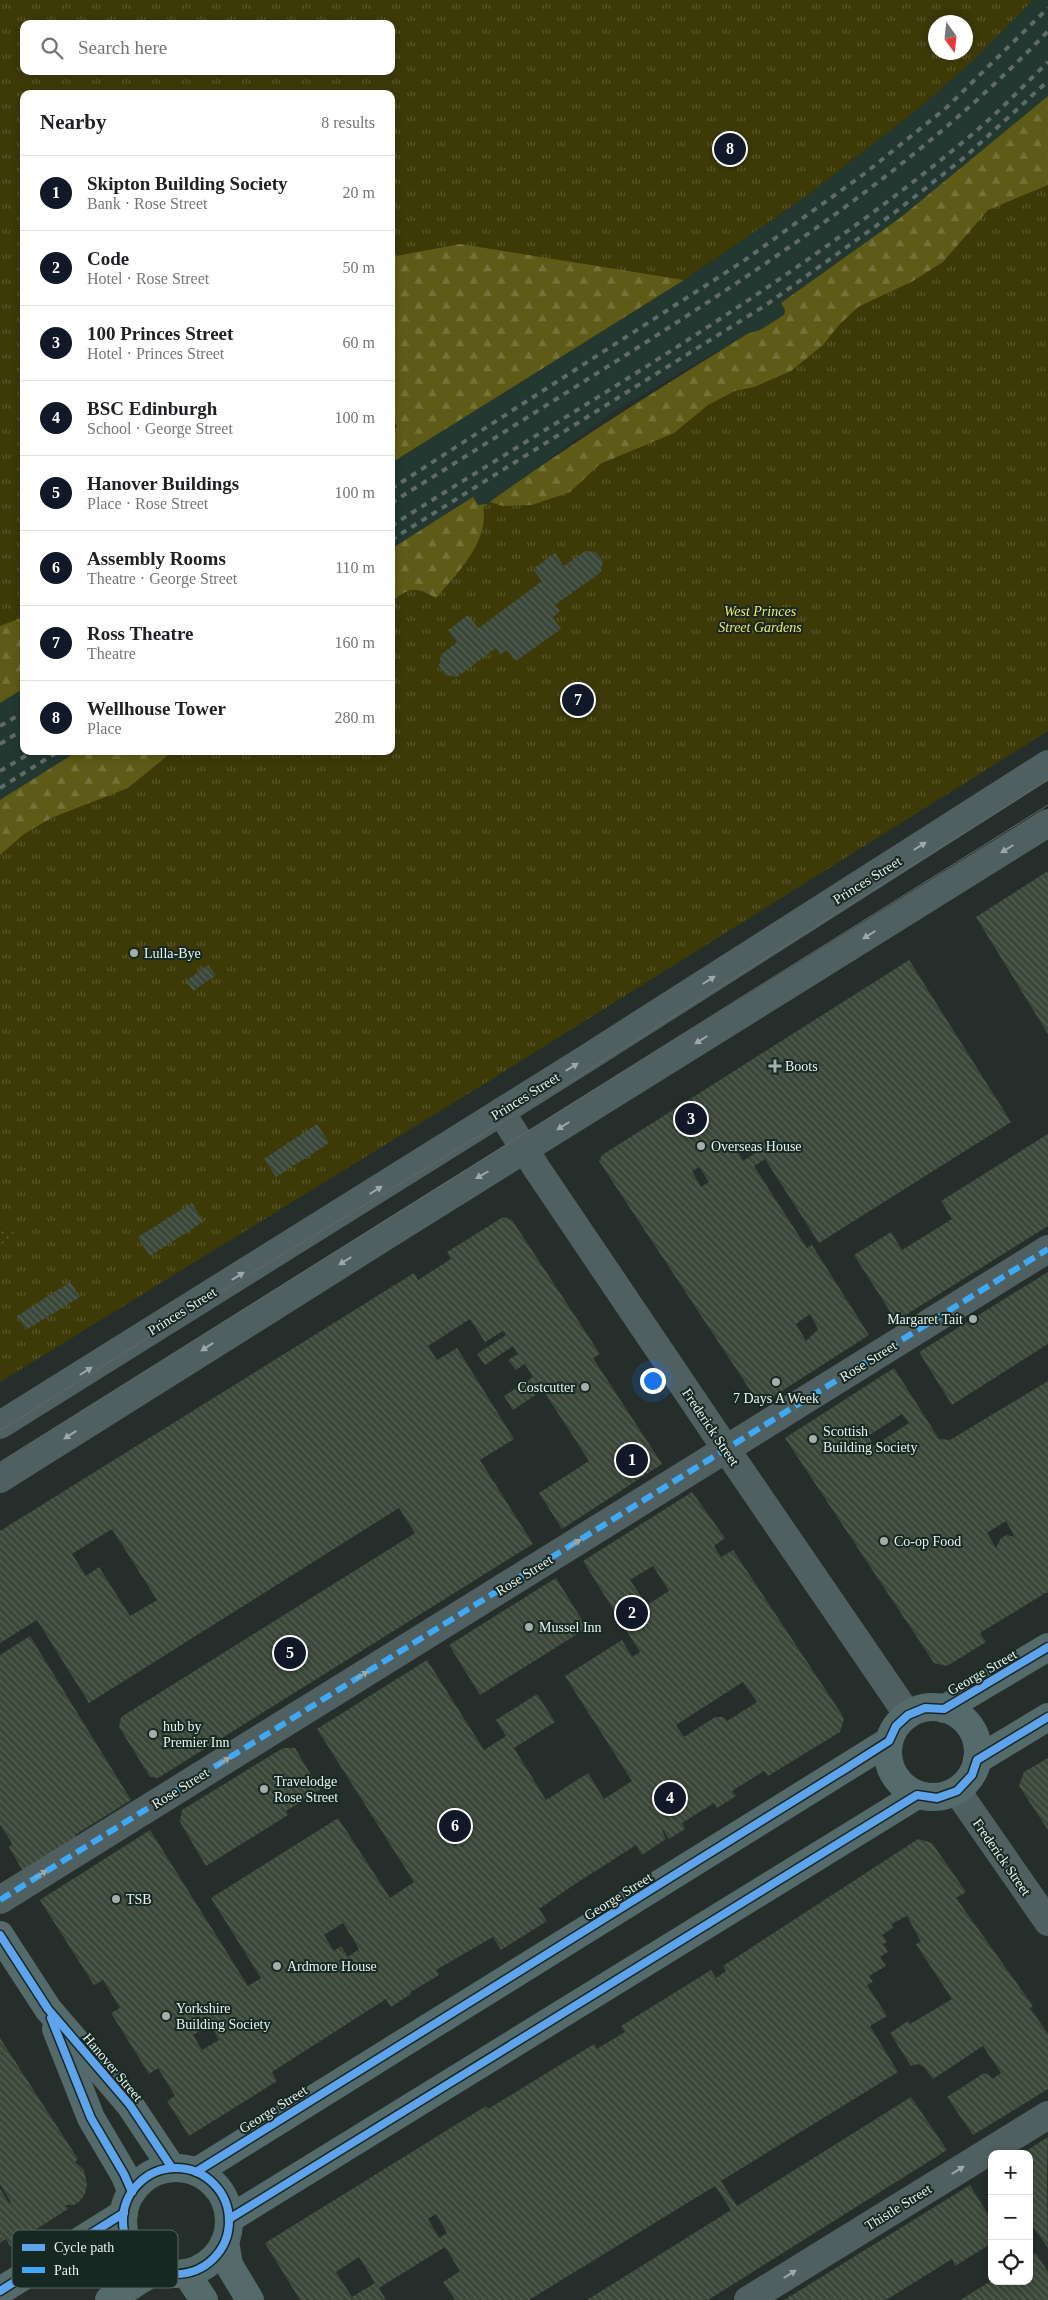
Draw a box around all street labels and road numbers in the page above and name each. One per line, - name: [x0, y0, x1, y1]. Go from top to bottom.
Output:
- street label: Princes Street: [830, 854, 904, 907]
- street label: Princes Street: [488, 1070, 562, 1123]
- street label: Princes Street: [145, 1285, 219, 1338]
- street label: Rose Street: [837, 1338, 900, 1385]
- street label: Frederick Street: [679, 1386, 742, 1469]
- street label: Rose Street: [493, 1552, 556, 1599]
- street label: George Street: [945, 1647, 1019, 1698]
- street label: Rose Street: [149, 1765, 212, 1812]
- street label: Frederick Street: [970, 1816, 1034, 1898]
- street label: George Street: [582, 1870, 655, 1923]
- street label: Hanover Street: [80, 2030, 146, 2105]
- street label: George Street: [237, 2083, 310, 2136]
- street label: Thistle Street: [862, 2181, 934, 2234]

